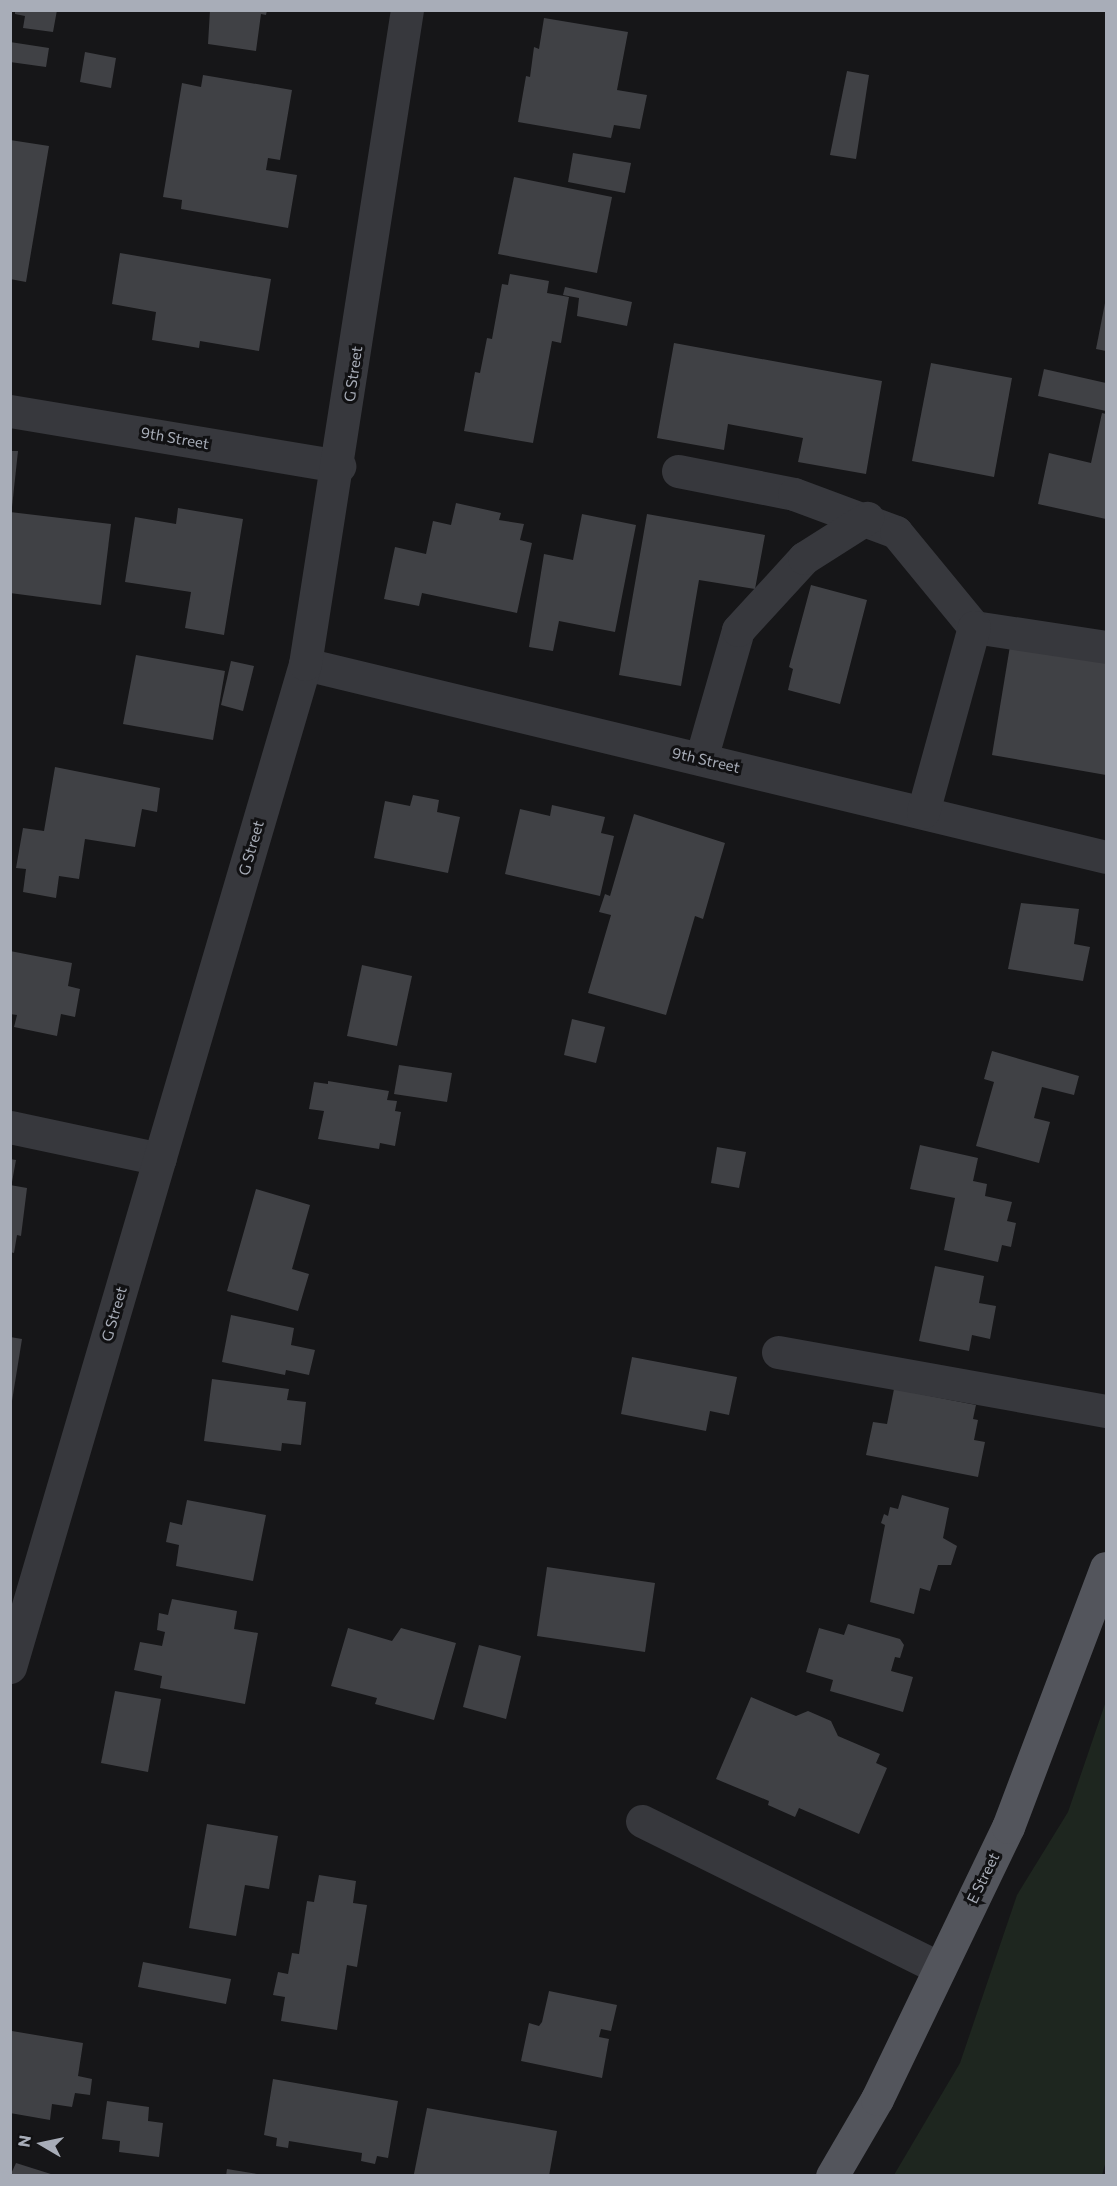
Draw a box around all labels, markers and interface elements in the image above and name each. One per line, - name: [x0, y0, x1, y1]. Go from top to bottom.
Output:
- street label: G Street: [340, 345, 366, 403]
- street label: 9th Street: [139, 423, 211, 453]
- street label: 9th Street: [670, 743, 742, 777]
- street label: G Street: [235, 818, 267, 878]
- street label: G Street: [98, 1284, 130, 1344]
- street label: E Street: [963, 1850, 1003, 1906]
- north arrow: [12, 2114, 72, 2174]
- text: N: [13, 2134, 34, 2149]

